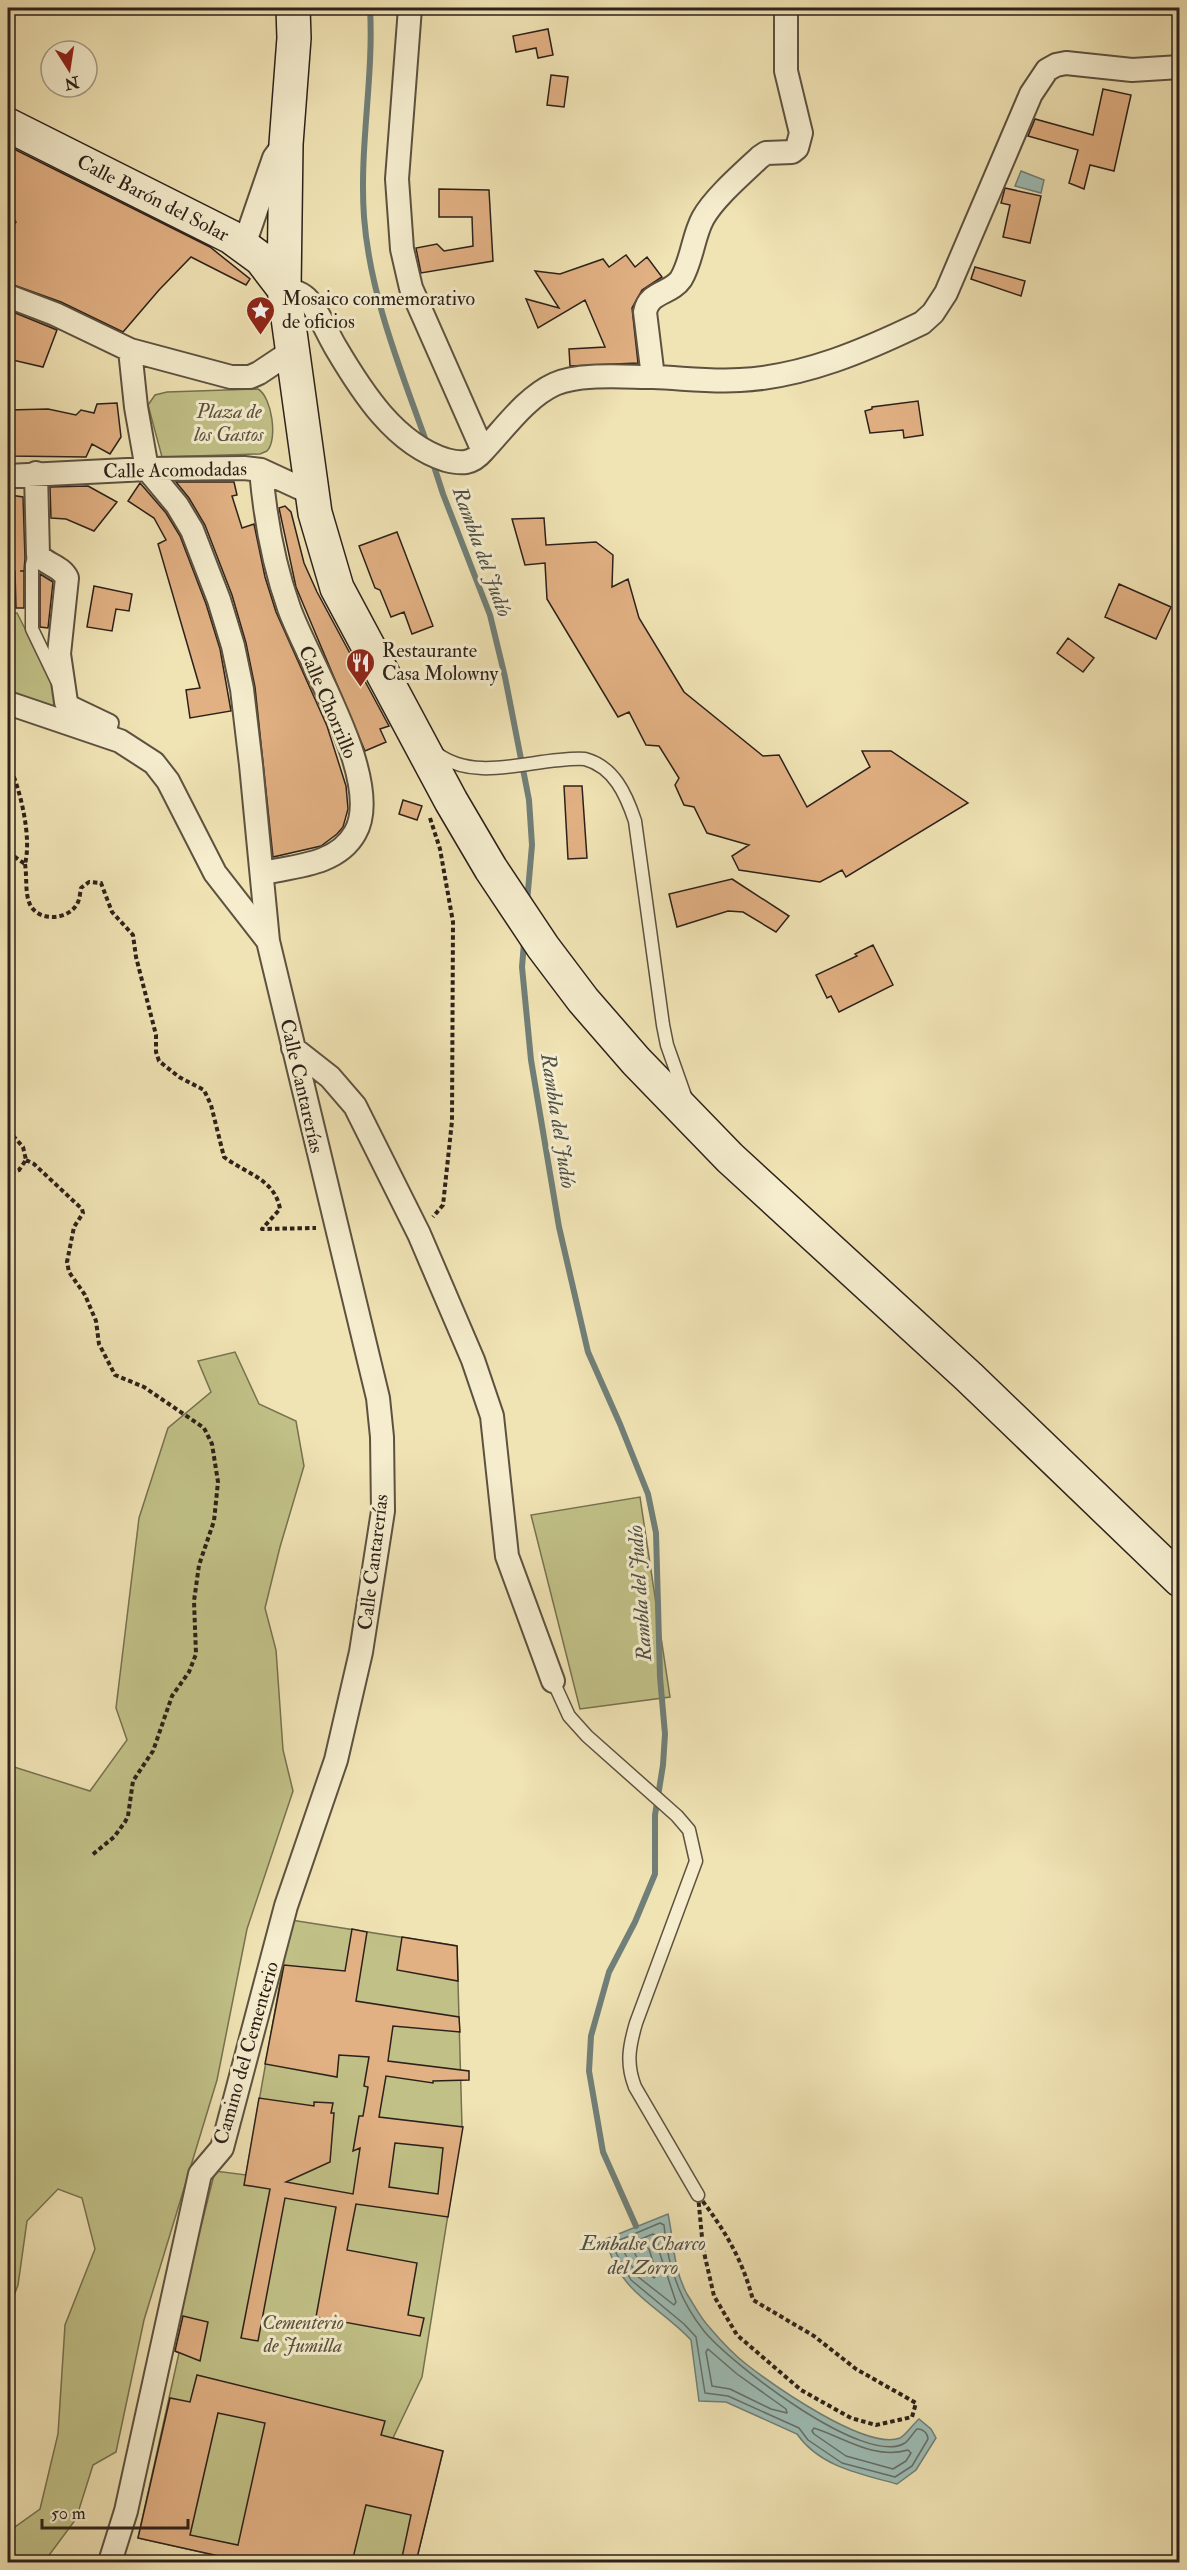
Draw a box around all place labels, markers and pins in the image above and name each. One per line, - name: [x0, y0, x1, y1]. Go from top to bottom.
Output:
- place label: Mosaico conmemorativo de oficios: [282, 286, 475, 334]
- place icon: Mosaico conmemorativo de oficios: [245, 294, 277, 336]
- place label: Restaurante Casa Molowny: [382, 638, 500, 686]
- restaurant icon: Restaurante Casa Molowny: [345, 646, 377, 688]

